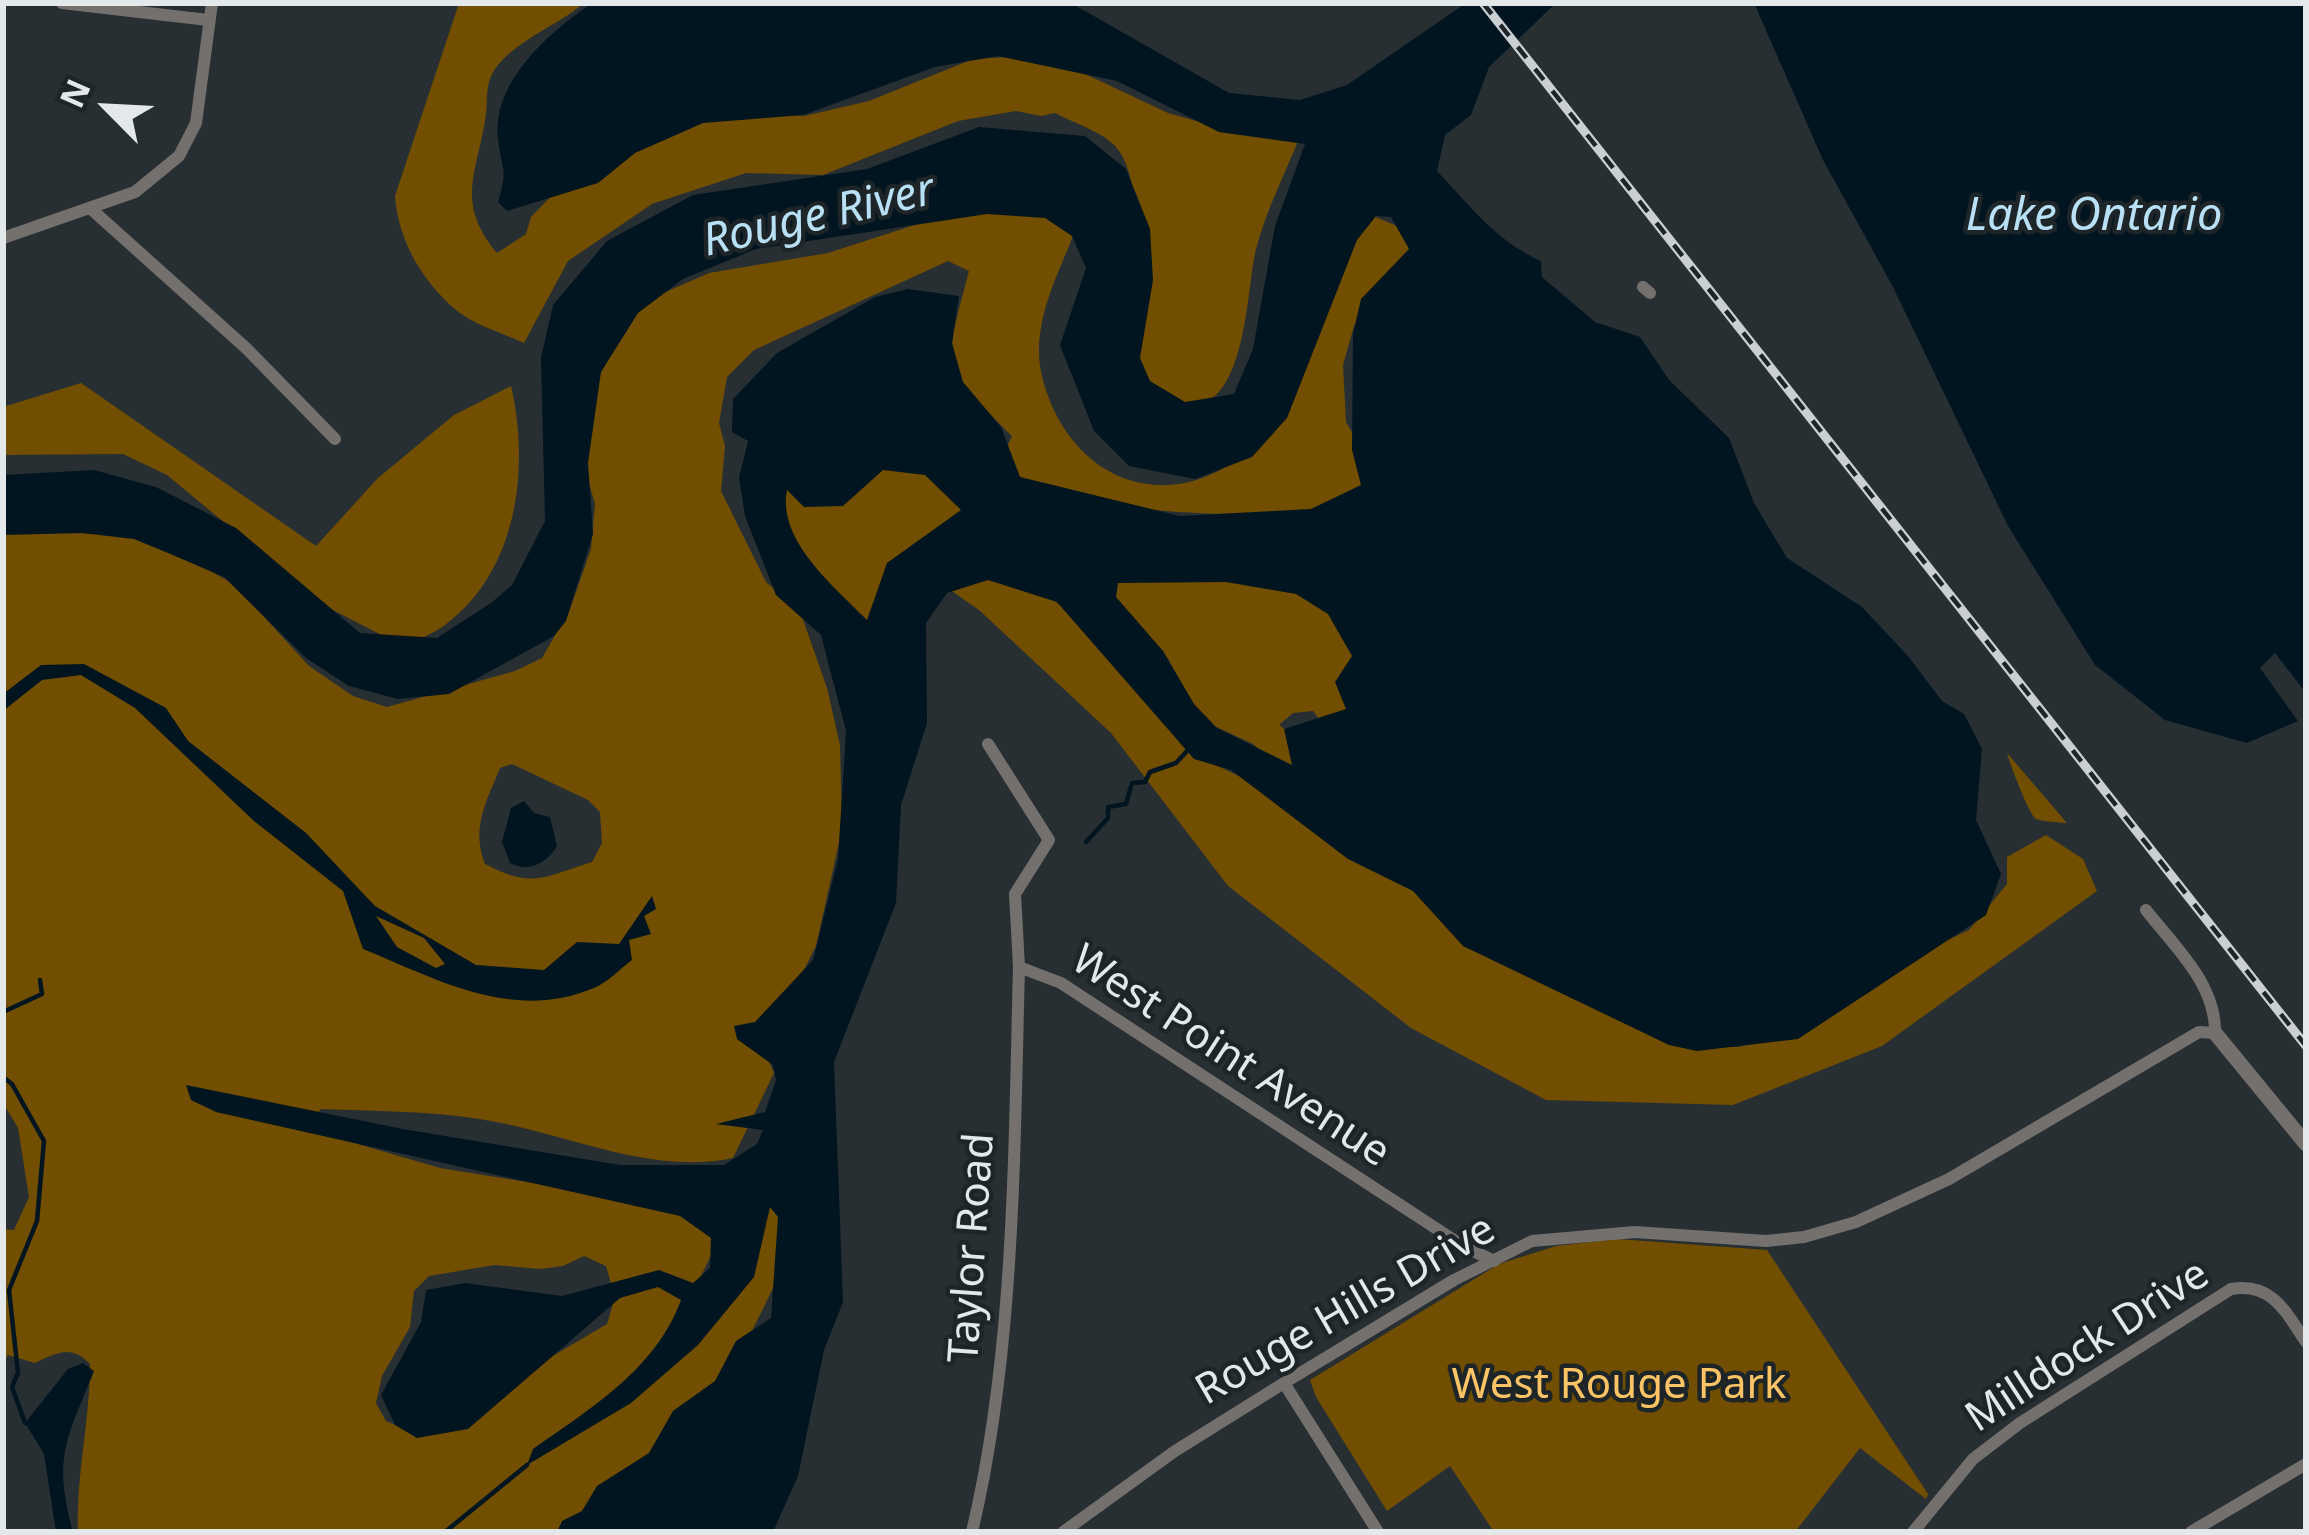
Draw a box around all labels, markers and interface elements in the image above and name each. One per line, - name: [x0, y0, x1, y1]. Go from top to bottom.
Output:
- north arrow: [48, 48, 168, 168]
- text: N: [49, 72, 101, 115]
- water label: Rouge River: [698, 164, 940, 270]
- water label: Lake Ontario: [1966, 190, 2222, 244]
- street label: West Point Avenue: [1061, 935, 1399, 1179]
- street label: Taylor Road: [940, 1131, 1006, 1365]
- street label: Rouge Hills Drive: [1188, 1205, 1504, 1417]
- street label: Milldock Drive: [1957, 1250, 2219, 1444]
- park label: West Rouge Park: [1452, 1361, 1786, 1411]

